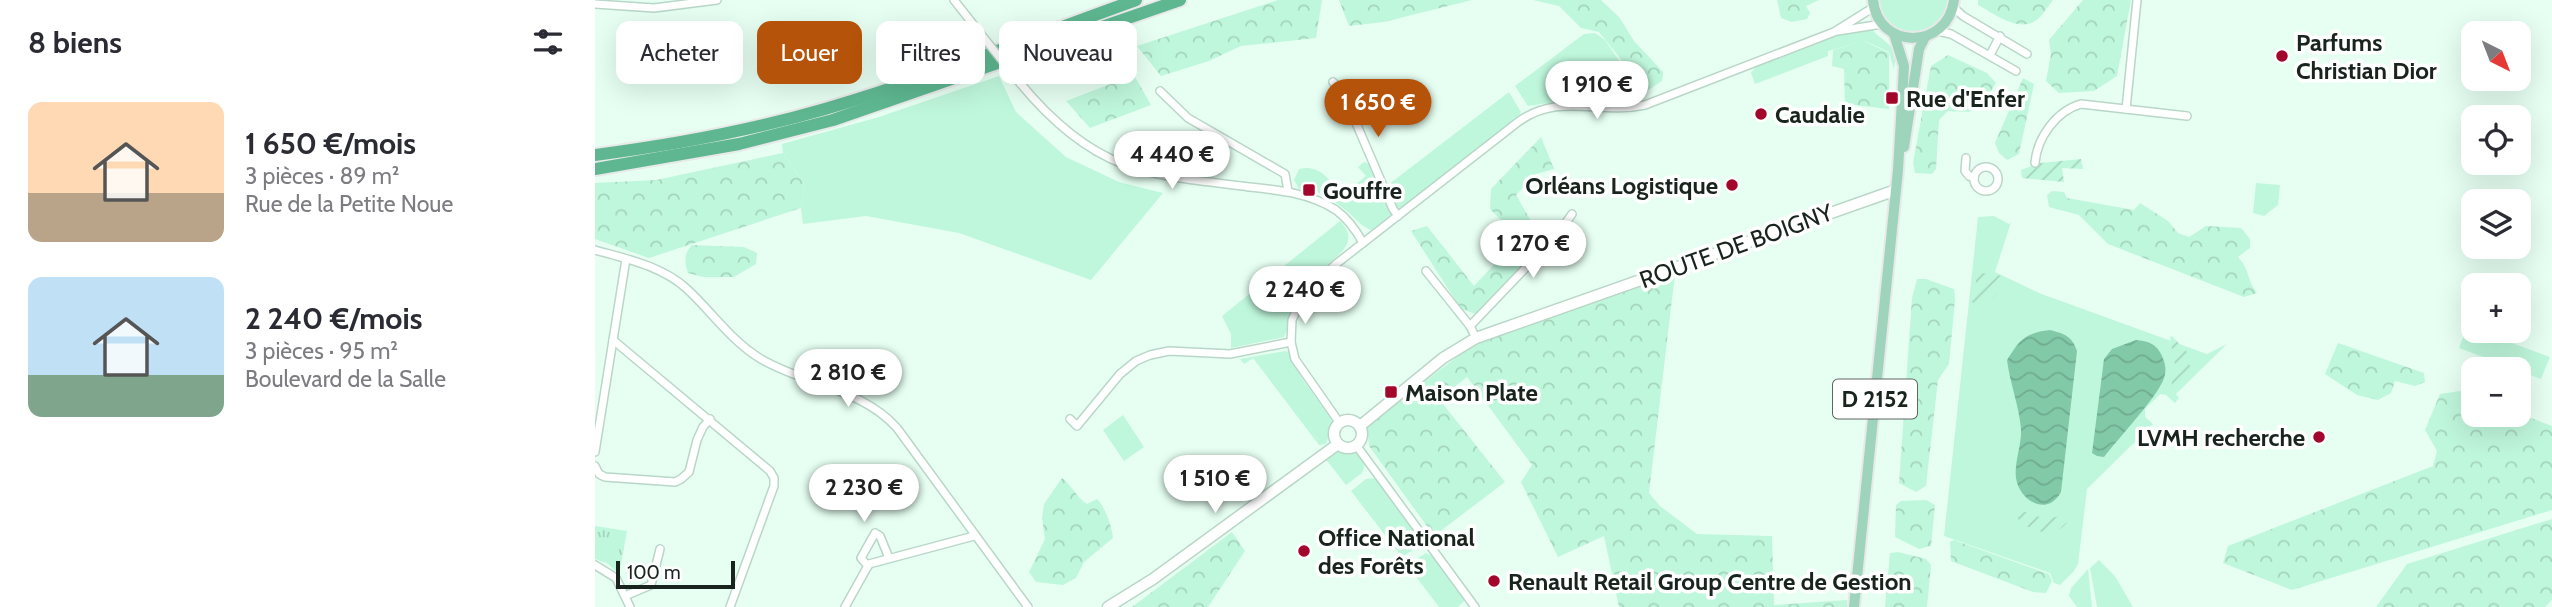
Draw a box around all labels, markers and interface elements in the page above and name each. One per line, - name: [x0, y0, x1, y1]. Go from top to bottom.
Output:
- chip: Acheter: [616, 21, 743, 84]
- chip: Louer: [757, 21, 862, 84]
- chip: Filtres: [876, 21, 985, 84]
- chip: Nouveau: [999, 21, 1137, 84]
- north arrow: [2461, 21, 2531, 91]
- map controls: [2461, 21, 2531, 427]
- icon: filters: [529, 23, 567, 61]
- text: 8 biens: [28, 24, 122, 61]
- place label: Parfums Christian Dior: [2296, 28, 2437, 85]
- marker: Parfums Christian Dior: [2274, 48, 2290, 64]
- pin: 1 910 €: [1532, 61, 1662, 121]
- text: 1 910 €: [1561, 70, 1633, 98]
- pin: 1 650 €: [1313, 80, 1443, 139]
- place label: Rue d'Enfer: [1906, 84, 2025, 113]
- text: 1 650 €: [1340, 88, 1416, 116]
- marker: Rue d'Enfer: [1884, 90, 1900, 106]
- place label: Caudalie: [1775, 100, 1865, 129]
- button: locate: [2461, 105, 2531, 175]
- marker: Caudalie: [1753, 106, 1769, 122]
- text: 1 650 €/mois: [245, 125, 416, 162]
- icon: home: [84, 130, 168, 214]
- pin: 4 440 €: [1107, 132, 1237, 191]
- text: 4 440 €: [1130, 140, 1214, 168]
- text: 3 pièces · 89 m²: [245, 162, 399, 190]
- place label: Orléans Logistique: [1525, 171, 1718, 200]
- place label: Gouffre: [1323, 176, 1402, 205]
- marker: Orléans Logistique: [1724, 177, 1740, 193]
- marker: Gouffre: [1301, 182, 1317, 198]
- button: layers: [2461, 189, 2531, 259]
- text: Rue de la Petite Noue: [245, 190, 453, 218]
- street label: ROUTE DE BOIGNY: [1635, 197, 1837, 294]
- pin: 1 270 €: [1468, 220, 1598, 280]
- text: 1 270 €: [1496, 229, 1570, 257]
- pin: 2 240 €: [1240, 266, 1370, 326]
- button: +: [2461, 273, 2531, 343]
- text: 2 240 €: [1265, 275, 1345, 303]
- text: 2 240 €/mois: [245, 300, 422, 337]
- icon: home: [84, 305, 168, 389]
- text: 3 pièces · 95 m²: [245, 337, 398, 365]
- pin: 2 810 €: [783, 350, 913, 409]
- button: −: [2461, 357, 2531, 427]
- text: 2 810 €: [810, 358, 886, 386]
- text: Boulevard de la Salle: [245, 365, 446, 393]
- place label: Maison Plate: [1405, 378, 1538, 407]
- road number: D 2152: [1833, 380, 1917, 418]
- marker: Maison Plate: [1383, 384, 1399, 400]
- place label: LVMH recherche: [2137, 423, 2305, 452]
- marker: LVMH recherche: [2311, 429, 2327, 445]
- pin: 1 510 €: [1150, 456, 1280, 515]
- pin: 2 230 €: [799, 464, 929, 524]
- text: 1 510 €: [1180, 464, 1250, 492]
- text: 2 230 €: [825, 473, 903, 501]
- place label: Office National des Forêts: [1318, 523, 1475, 580]
- marker: Office National des Forêts: [1296, 543, 1312, 559]
- scale bar: [616, 558, 735, 590]
- text: 100 m: [627, 561, 681, 584]
- place label: Renault Retail Group Centre de Gestion: [1508, 567, 1912, 596]
- marker: Renault Retail Group Centre de Gestion: [1486, 573, 1502, 589]

